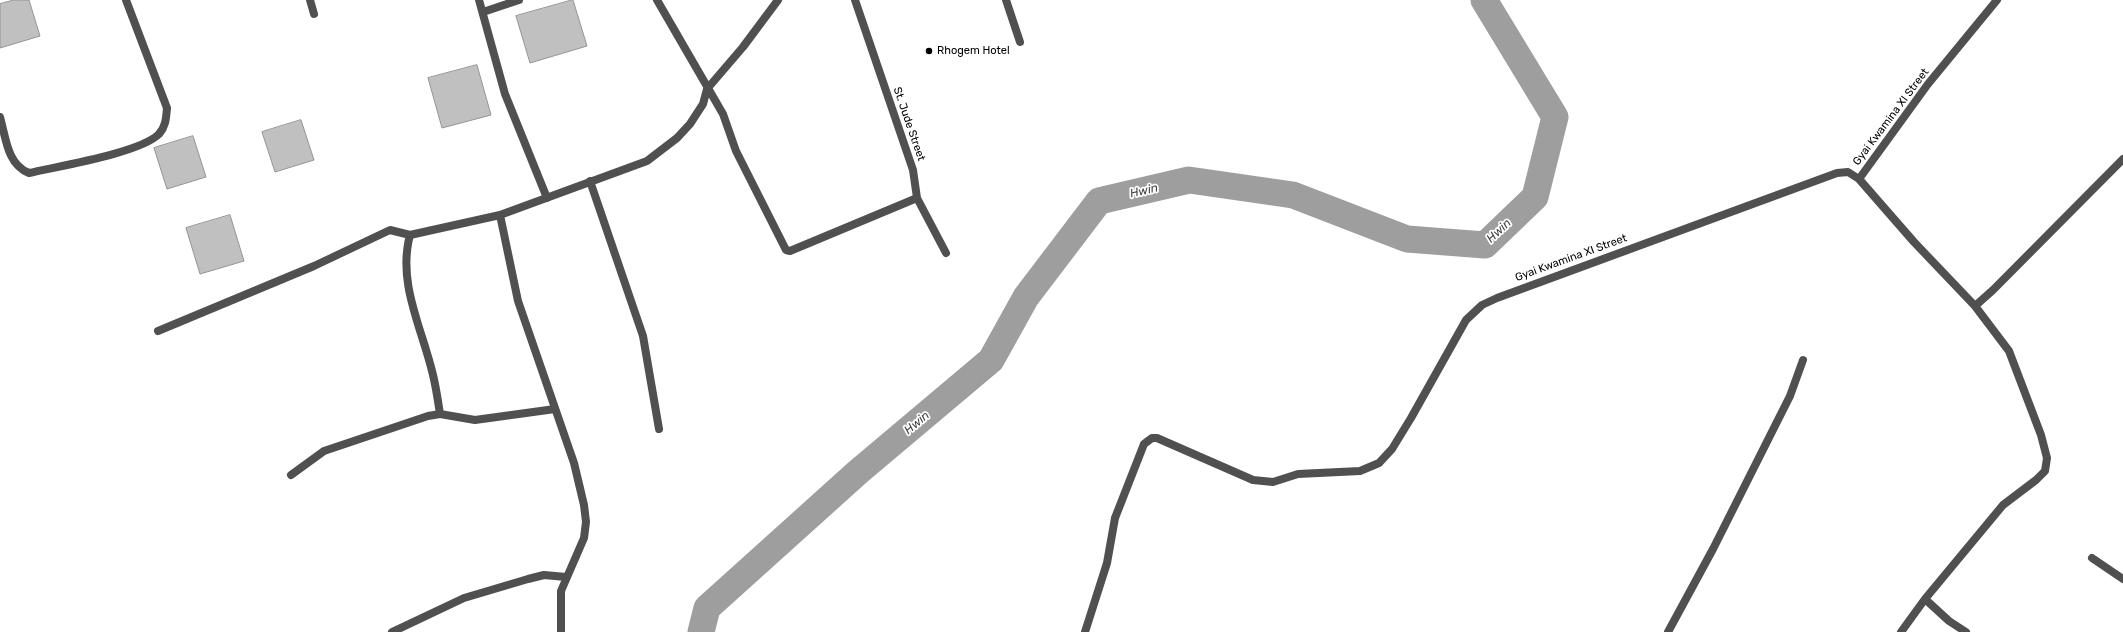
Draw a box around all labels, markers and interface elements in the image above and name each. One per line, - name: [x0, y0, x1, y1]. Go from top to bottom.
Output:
- place label: Rhogem Hotel: [937, 44, 1010, 58]
- marker: Rhogem Hotel: [924, 46, 934, 56]
- street label: Gyai Kwamina XI Street: [1850, 66, 1932, 168]
- street label: St. Jude Street: [890, 85, 928, 163]
- water label: Hwin: [1129, 181, 1159, 201]
- water label: Hwin: [1484, 216, 1514, 246]
- street label: Gyai Kwamina XI Street: [1513, 232, 1629, 284]
- water label: Hwin: [902, 408, 932, 438]

